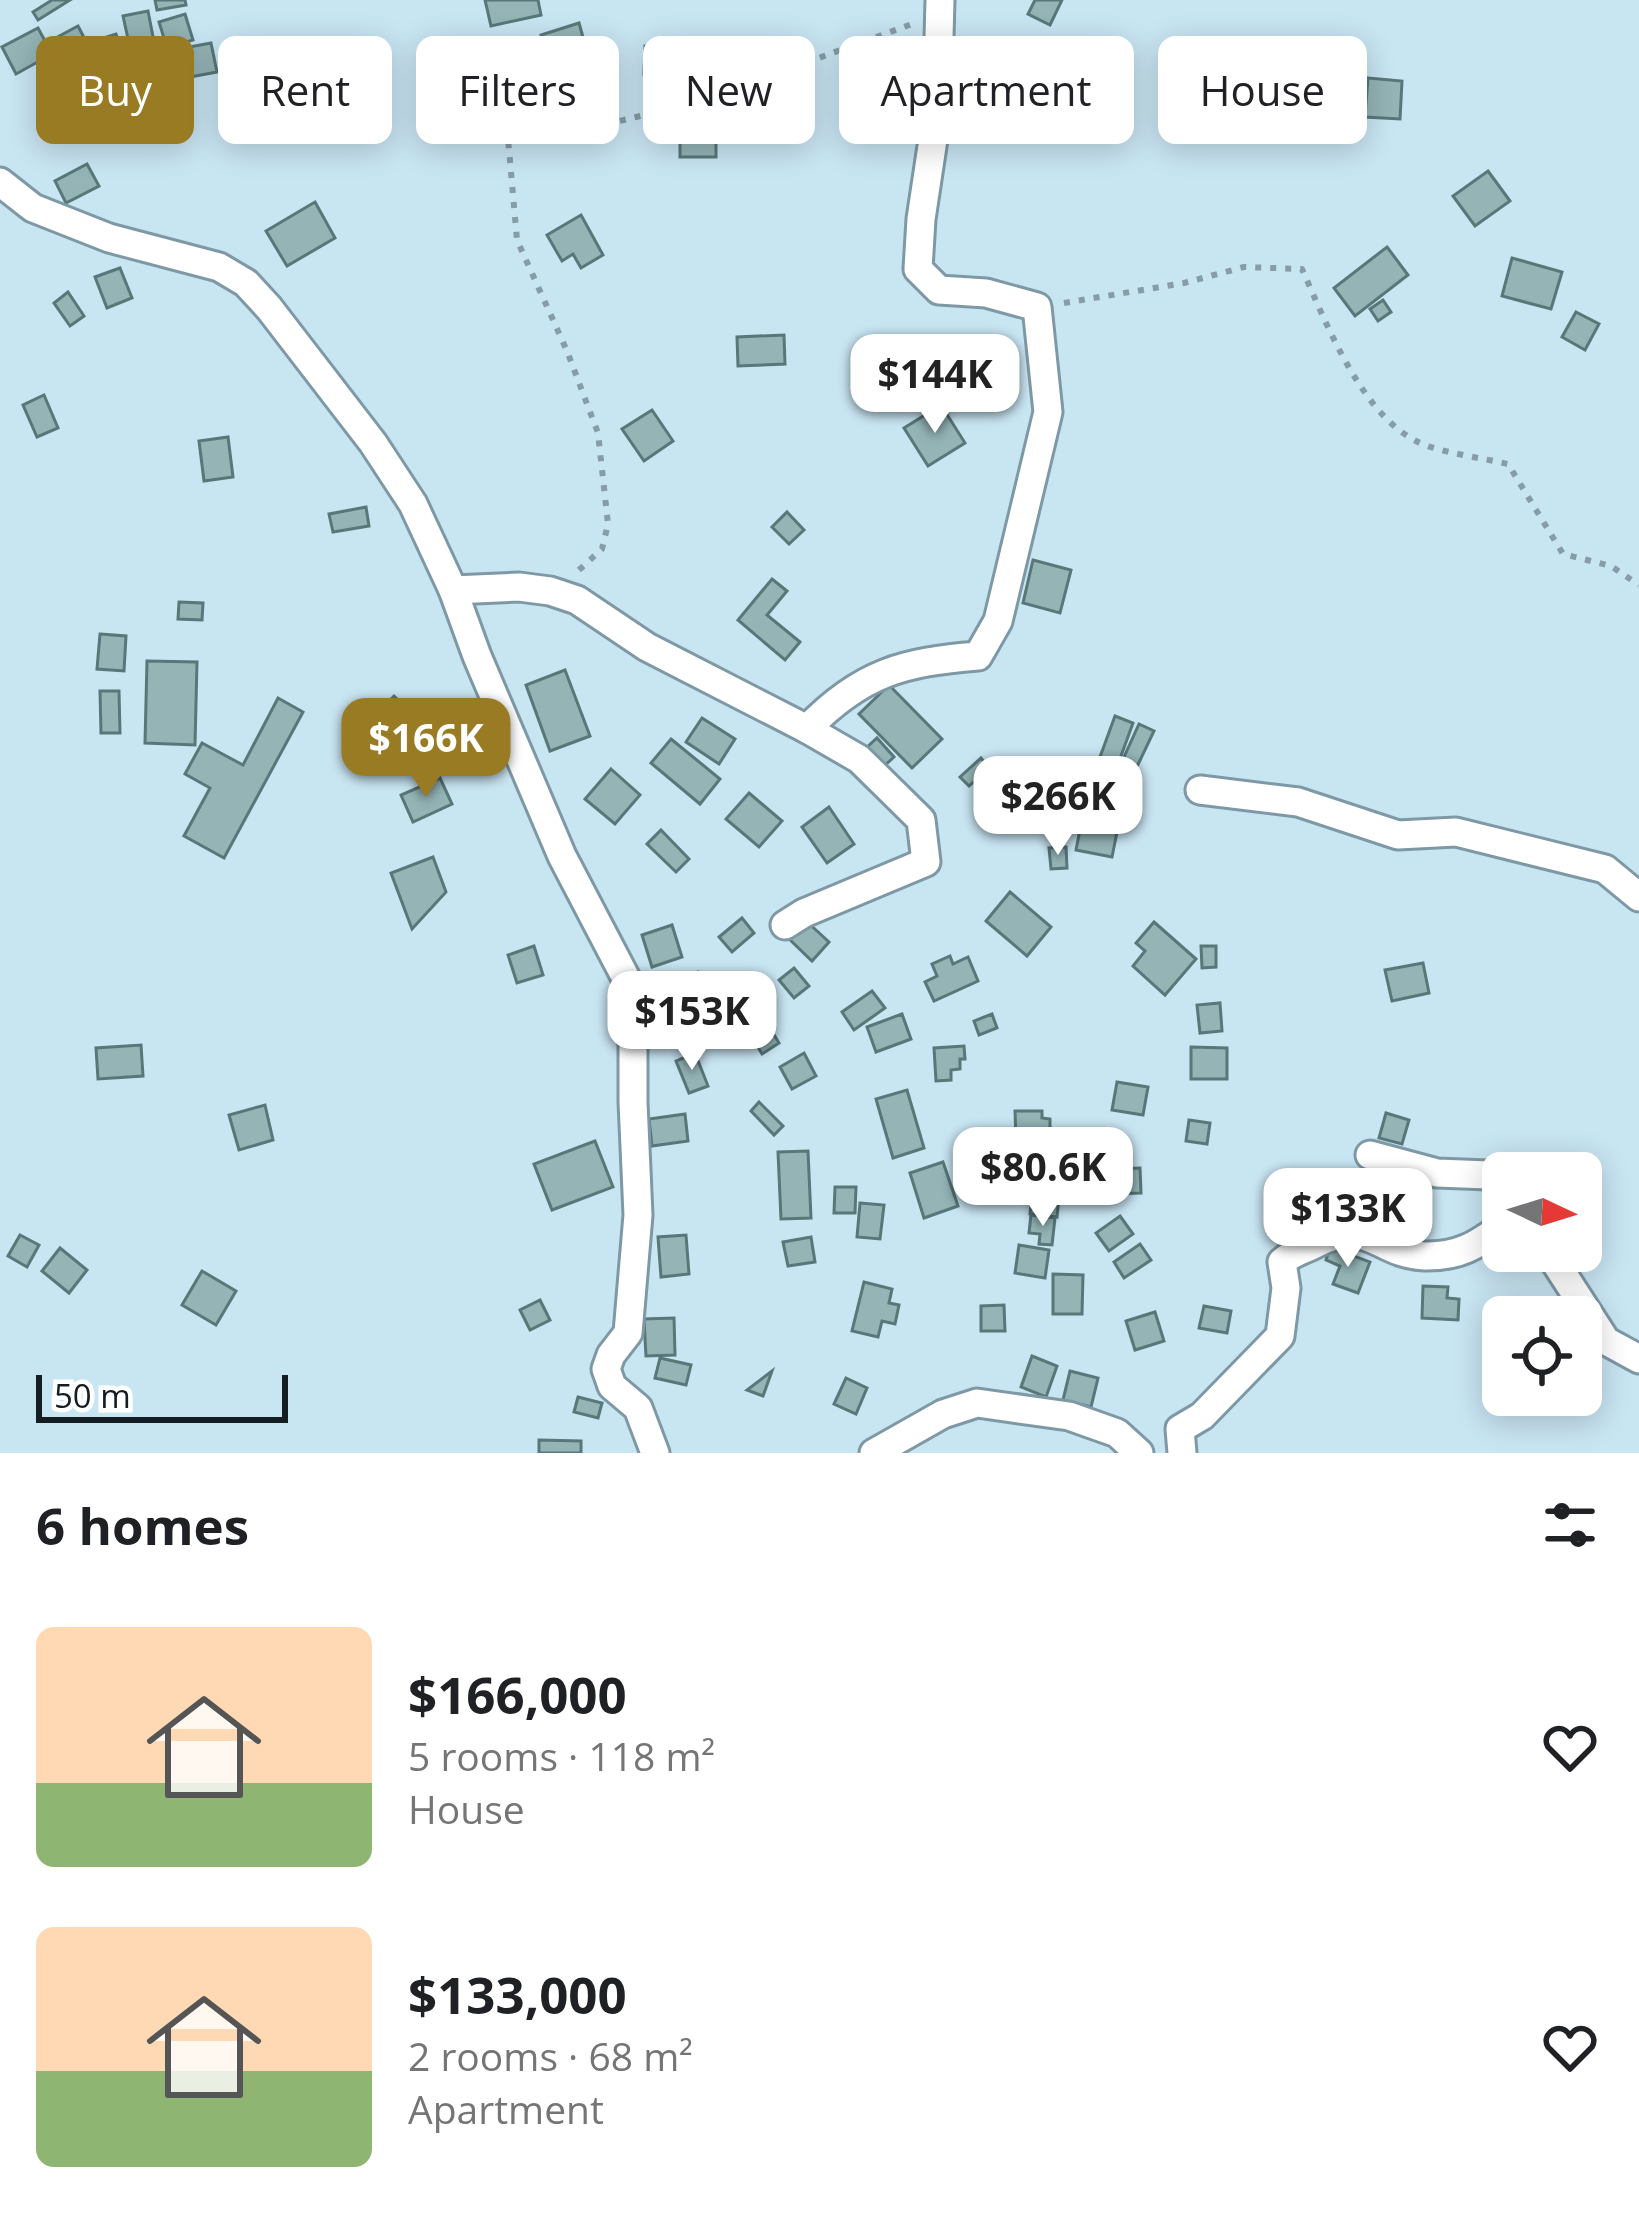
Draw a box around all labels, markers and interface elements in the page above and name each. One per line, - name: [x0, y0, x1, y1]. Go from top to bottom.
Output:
- chip: Buy: [36, 36, 194, 144]
- chip: Rent: [218, 36, 392, 144]
- chip: Filters: [416, 36, 619, 144]
- chip: New: [643, 36, 815, 144]
- chip: Apartment: [839, 36, 1134, 144]
- chip: House: [1158, 36, 1367, 144]
- pin: $144K: [851, 334, 1019, 436]
- text: $144K: [877, 346, 993, 399]
- pin: $166K: [342, 698, 510, 800]
- text: $166K: [368, 710, 484, 763]
- pin: $266K: [974, 756, 1142, 858]
- text: $266K: [1000, 768, 1116, 821]
- pin: $153K: [608, 971, 776, 1073]
- text: $153K: [634, 983, 750, 1036]
- pin: $80.6K: [945, 1127, 1141, 1229]
- text: $80.6K: [980, 1139, 1106, 1192]
- north arrow: [1482, 1152, 1602, 1272]
- map controls: [1482, 1152, 1602, 1416]
- pin: $133K: [1264, 1168, 1432, 1270]
- text: $133K: [1290, 1180, 1406, 1233]
- button: locate: [1482, 1296, 1602, 1416]
- scale bar: [36, 1369, 288, 1422]
- text: 50 m: [54, 1373, 131, 1418]
- text: 6 homes: [36, 1490, 249, 1560]
- icon: filters: [1537, 1492, 1603, 1558]
- text: $166,000: [408, 1659, 627, 1729]
- icon: home: [132, 1675, 276, 1819]
- icon: heart: [1537, 1714, 1603, 1780]
- text: 5 rooms · 118 m²: [408, 1729, 715, 1782]
- text: House: [408, 1782, 525, 1835]
- text: $133,000: [408, 1959, 627, 2029]
- icon: home: [132, 1975, 276, 2119]
- icon: heart: [1537, 2014, 1603, 2080]
- text: 2 rooms · 68 m²: [408, 2029, 693, 2082]
- text: Apartment: [408, 2082, 604, 2135]

